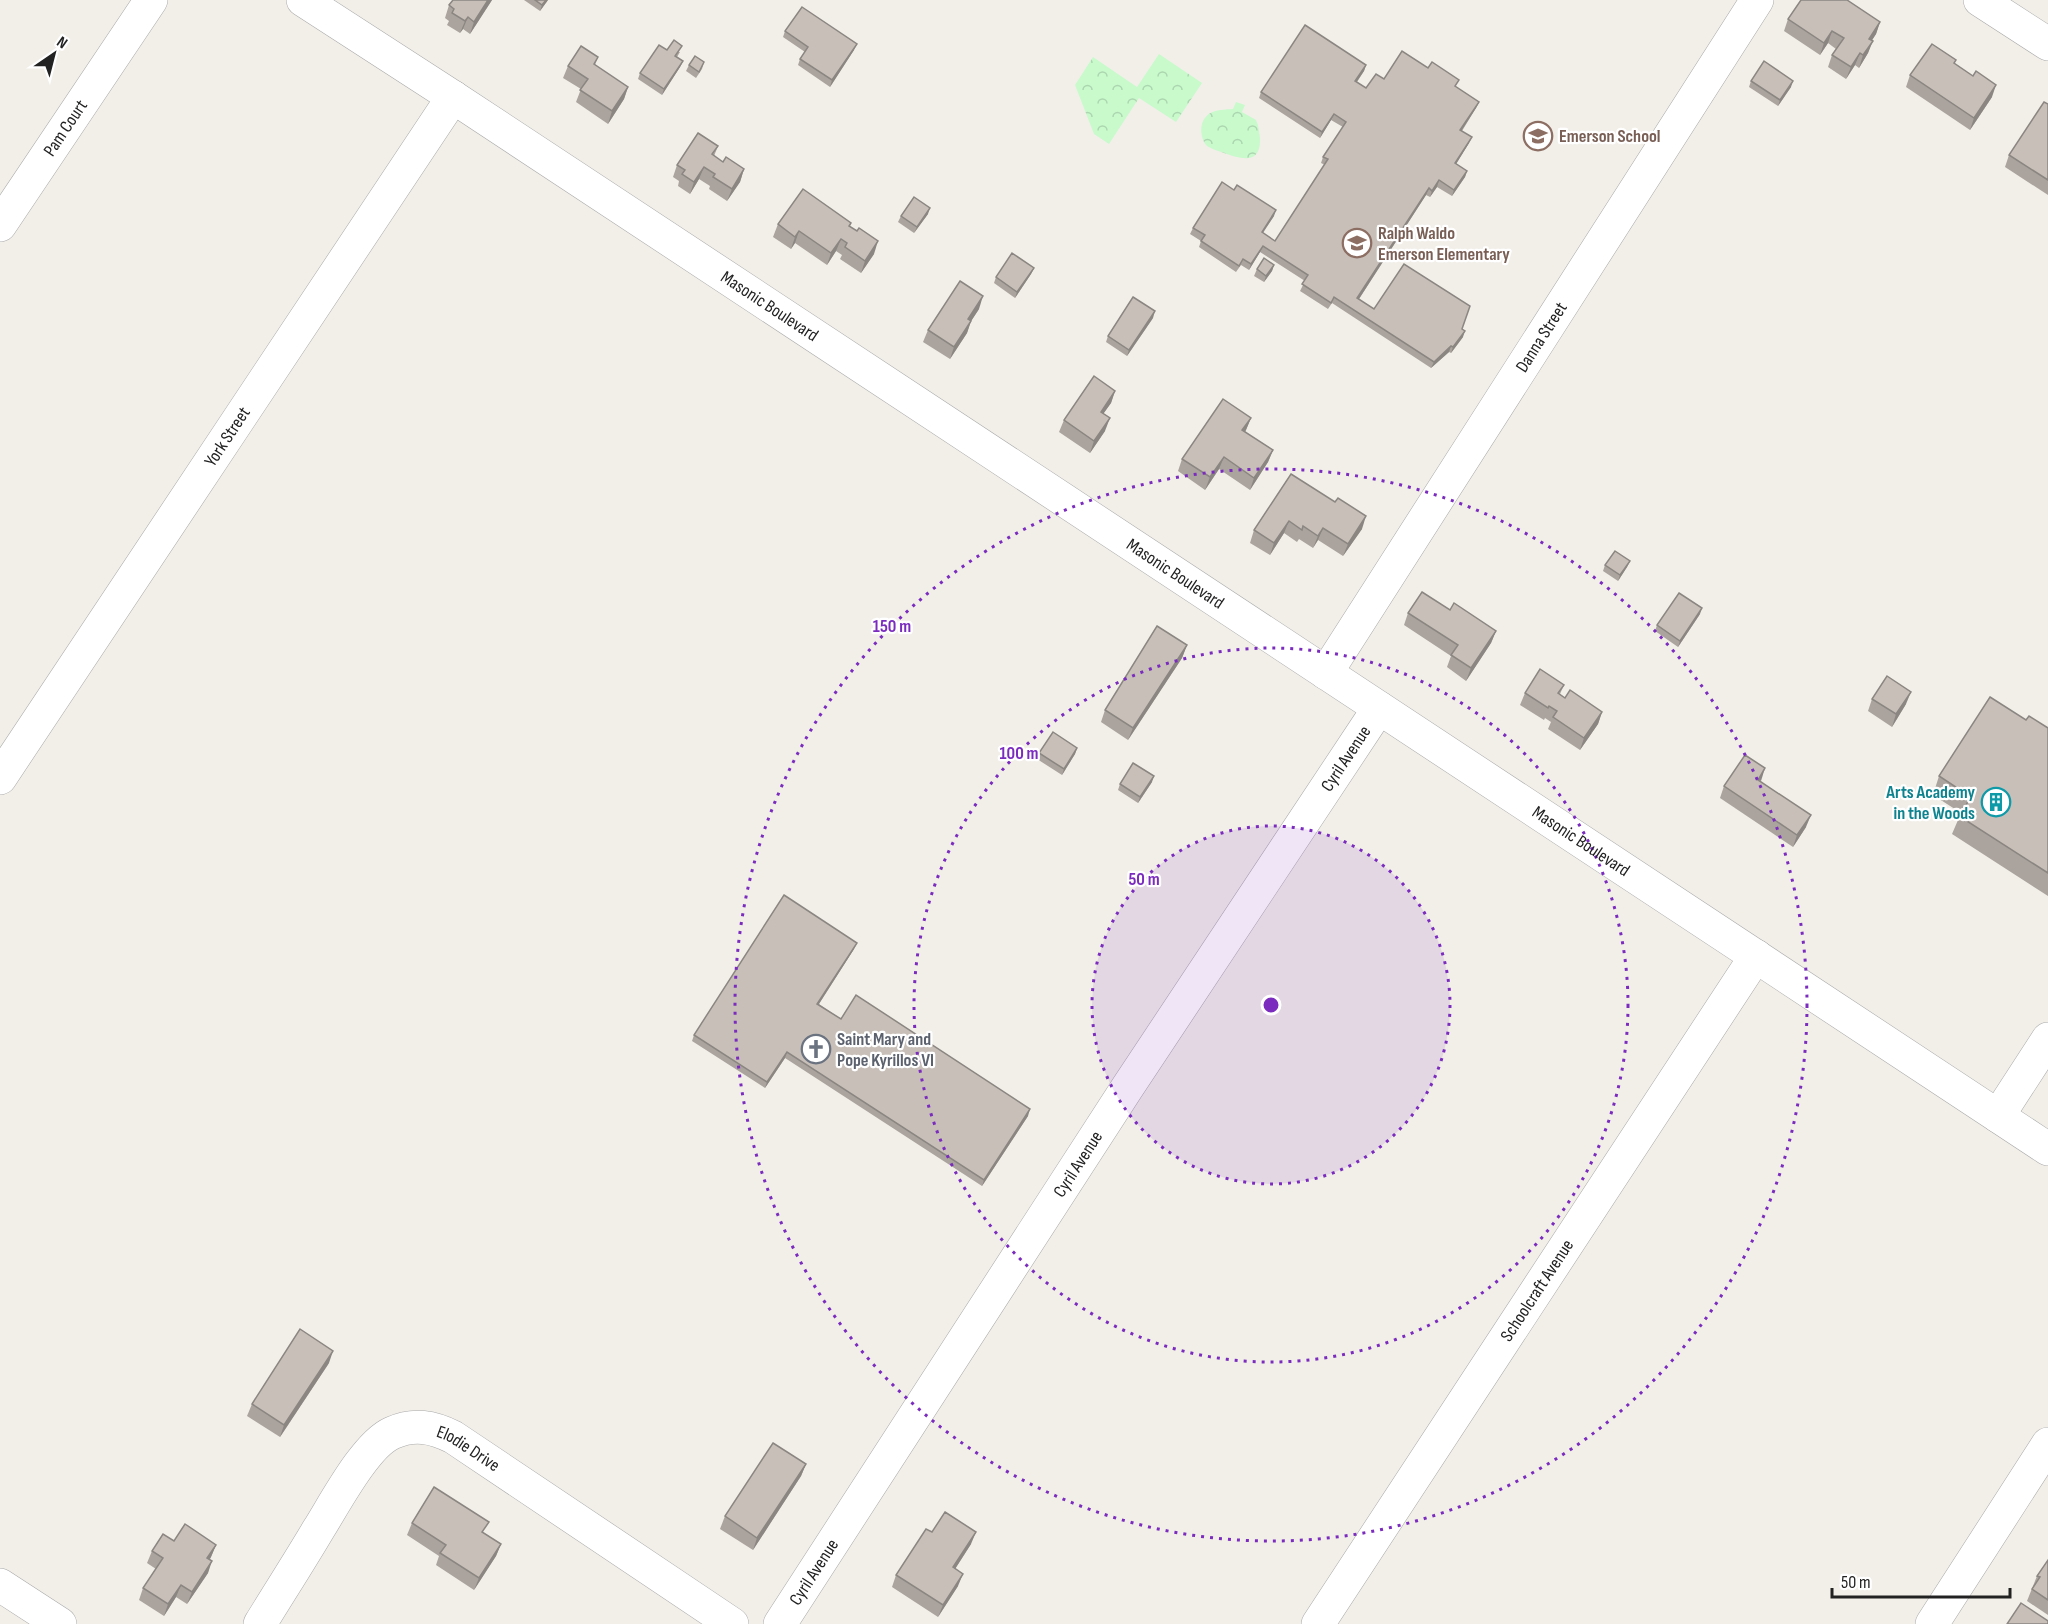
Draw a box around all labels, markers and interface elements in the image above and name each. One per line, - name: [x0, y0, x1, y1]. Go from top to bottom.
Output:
- north arrow: [24, 24, 84, 84]
- text: N: [53, 33, 71, 53]
- street label: Pam Court: [39, 95, 92, 160]
- school or university icon: Emerson School: [1522, 120, 1554, 152]
- place label: Emerson School: [1559, 126, 1660, 147]
- place label: Ralph Waldo Emerson Elementary: [1378, 223, 1510, 265]
- school or university icon: Ralph Waldo Emerson Elementary: [1341, 227, 1373, 259]
- street label: Masonic Boulevard: [717, 266, 822, 346]
- street label: Danna Street: [1511, 298, 1572, 376]
- street label: York Street: [200, 402, 255, 470]
- street label: Masonic Boulevard: [1123, 534, 1228, 613]
- text: 150 m: [873, 616, 911, 637]
- street label: Cyril Avenue: [1316, 722, 1375, 795]
- text: 100 m: [1000, 743, 1039, 764]
- place label: Arts Academy in the Woods: [1885, 782, 1976, 824]
- building icon: Arts Academy in the Woods: [1980, 786, 2012, 818]
- street label: Masonic Boulevard: [1528, 801, 1634, 881]
- text: 50 m: [1128, 869, 1160, 890]
- centre of rings: [1261, 995, 1281, 1015]
- place label: Saint Mary and Pope Kyrillos VI: [837, 1029, 934, 1071]
- church icon: Saint Mary and Pope Kyrillos VI: [800, 1033, 832, 1065]
- street label: Cyril Avenue: [1049, 1127, 1107, 1201]
- street label: Schoolcraft Avenue: [1496, 1235, 1578, 1345]
- street label: Elodie Drive: [434, 1421, 504, 1476]
- street label: Cyril Avenue: [785, 1535, 843, 1609]
- scale bar: [1832, 1561, 2010, 1599]
- text: 50 m: [1841, 1572, 1871, 1593]

